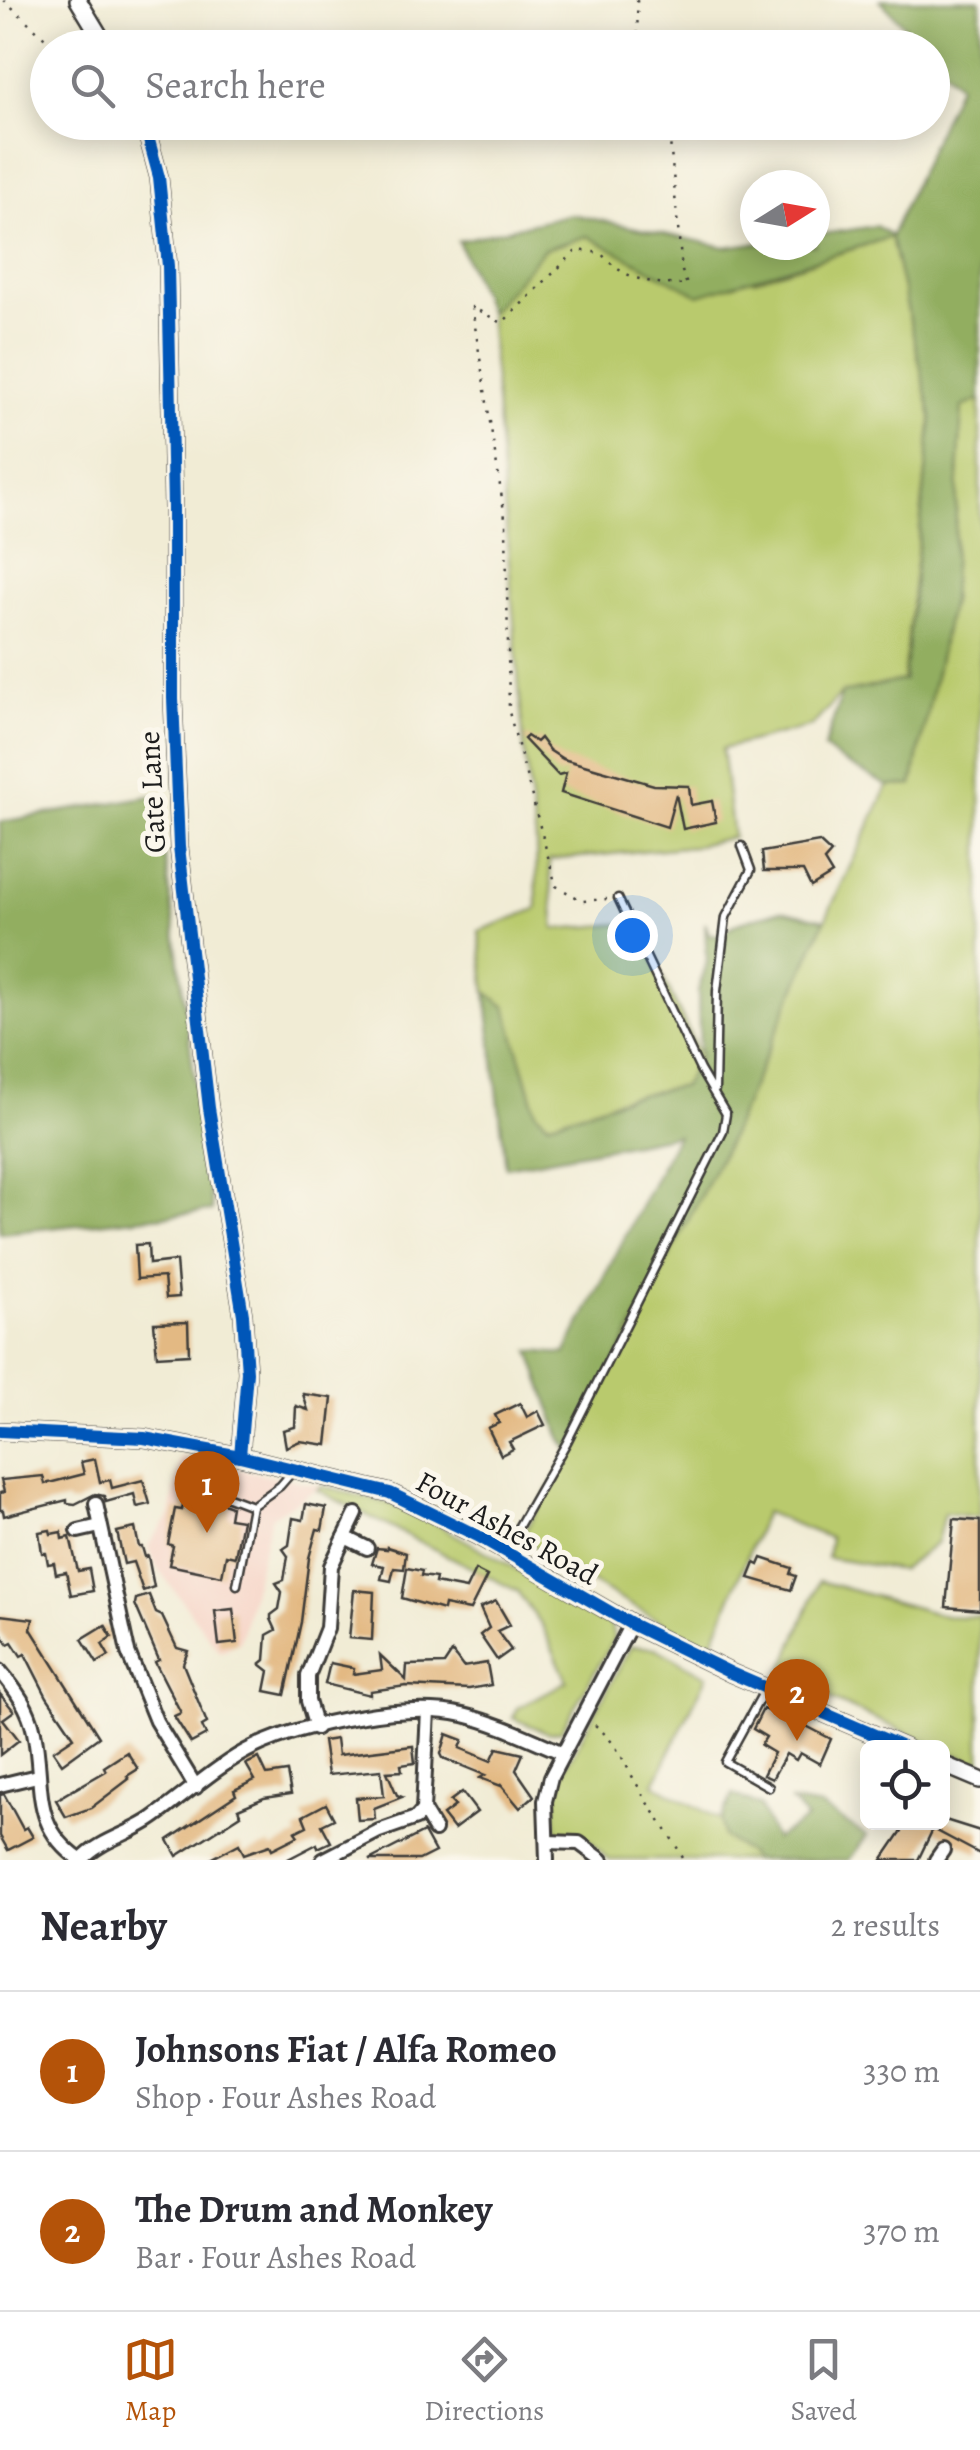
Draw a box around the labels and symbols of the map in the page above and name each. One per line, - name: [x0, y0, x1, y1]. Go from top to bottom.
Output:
- north arrow: [740, 170, 830, 260]
- street label: Gate Lane: [129, 730, 175, 854]
- your location: [607, 910, 658, 961]
- pin: 1: [174, 1450, 240, 1533]
- street label: Four Ashes Road: [409, 1462, 606, 1595]
- pin: 2: [764, 1658, 830, 1741]

